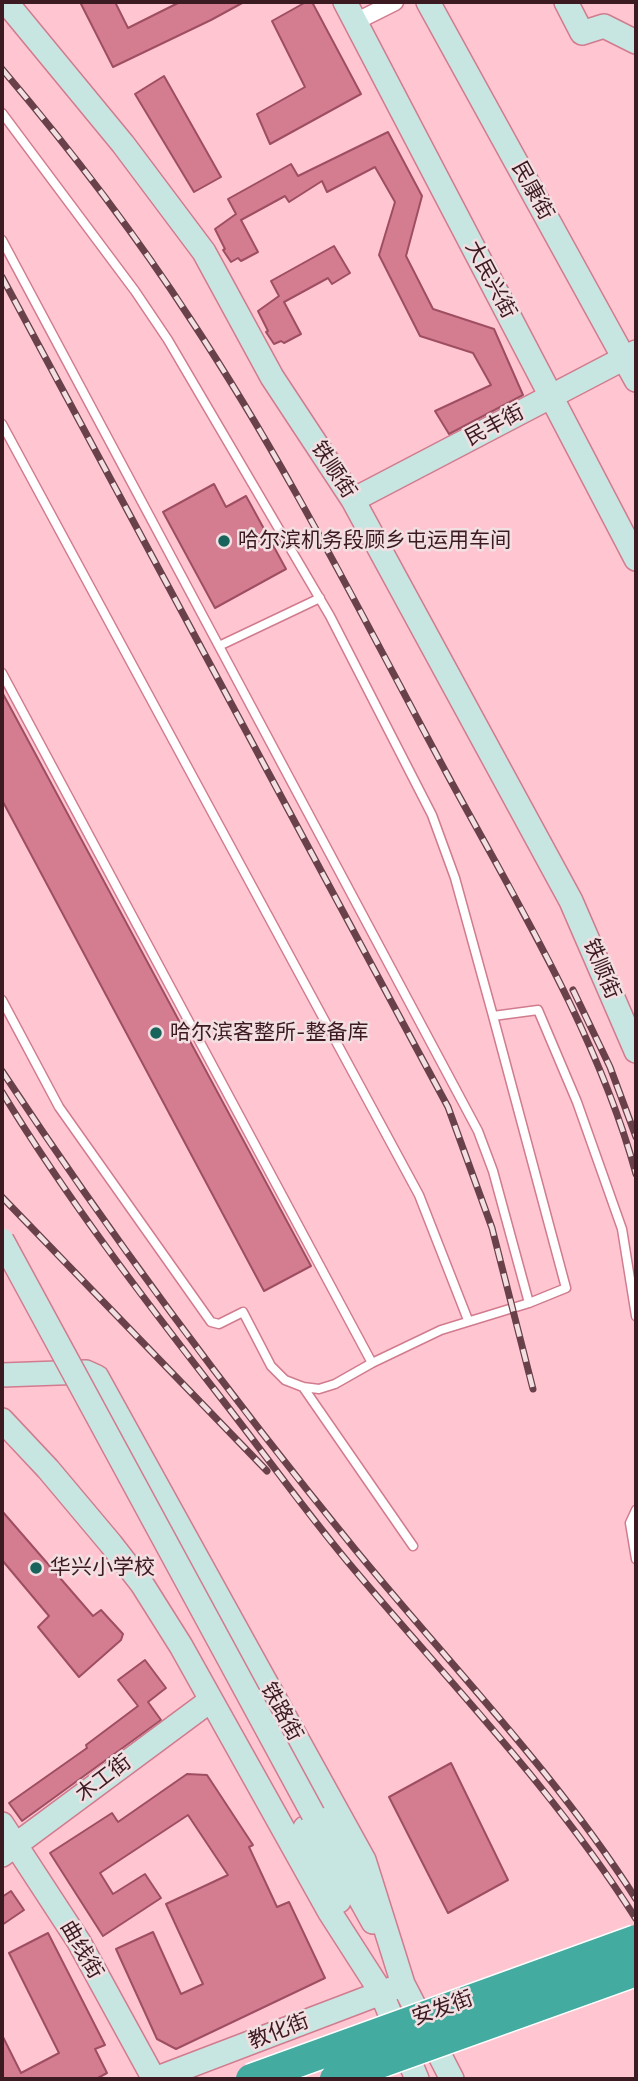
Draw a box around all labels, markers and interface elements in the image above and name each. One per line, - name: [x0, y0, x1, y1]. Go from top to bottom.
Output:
- street label: 民康街: [506, 157, 558, 225]
- street label: 大民兴街: [459, 237, 521, 323]
- street label: 民丰街: [461, 400, 529, 452]
- street label: 铁顺街: [305, 437, 361, 503]
- place label: 哈尔滨机务段顾乡屯运用车间: [238, 528, 511, 554]
- marker: 哈尔滨机务段顾乡屯运用车间: [216, 533, 232, 549]
- street label: 铁顺街: [577, 935, 625, 1003]
- place label: 哈尔滨客整所-整备库: [170, 1020, 369, 1046]
- marker: 哈尔滨客整所-整备库: [148, 1025, 164, 1041]
- place label: 华兴小学校: [50, 1555, 155, 1581]
- marker: 华兴小学校: [28, 1560, 44, 1576]
- street label: 铁路街: [255, 1678, 307, 1746]
- street label: 木工街: [71, 1750, 137, 1808]
- street label: 曲线街: [54, 1916, 108, 1984]
- street label: 安发街: [409, 1986, 477, 2032]
- street label: 教化街: [245, 2009, 313, 2055]

